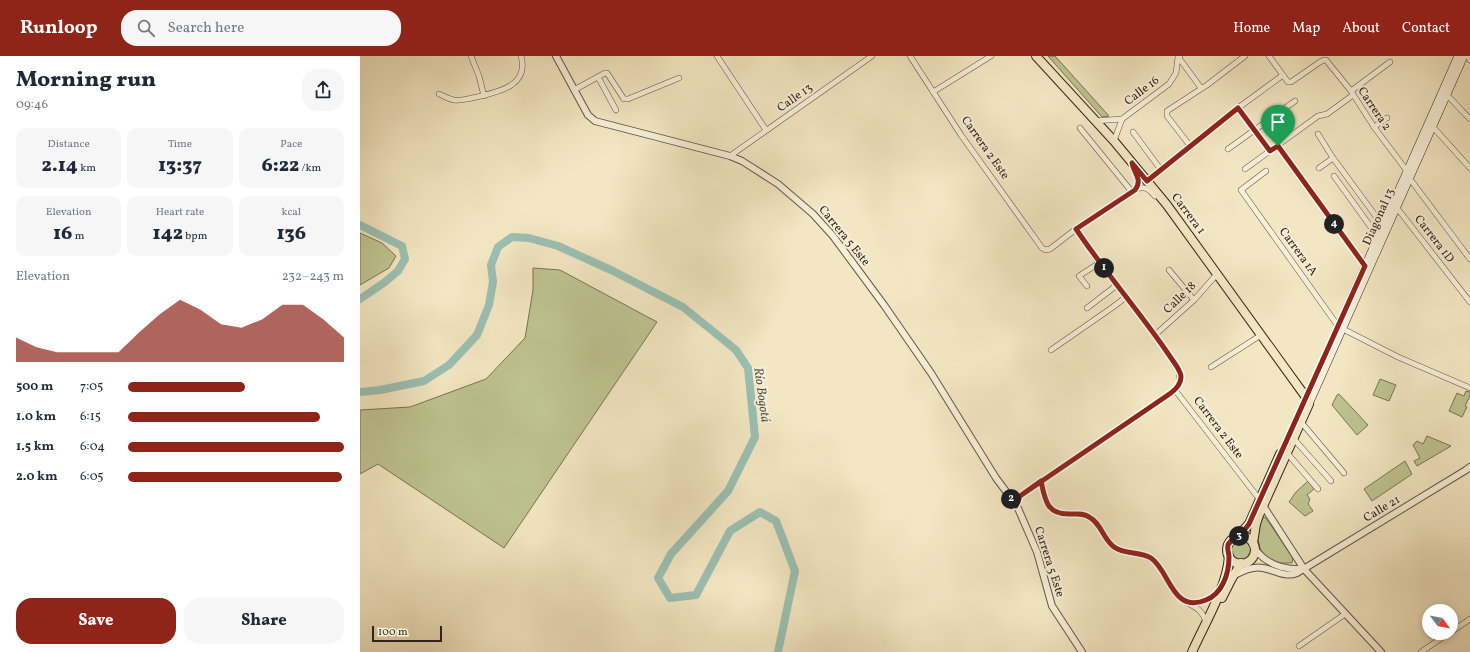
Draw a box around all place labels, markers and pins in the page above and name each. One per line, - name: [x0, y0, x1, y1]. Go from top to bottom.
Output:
- pin: [1261, 105, 1295, 146]
- pin: 4: [1324, 214, 1344, 234]
- pin: 1: [1094, 258, 1114, 278]
- pin: 2: [1001, 489, 1021, 509]
- pin: 3: [1229, 526, 1249, 546]

